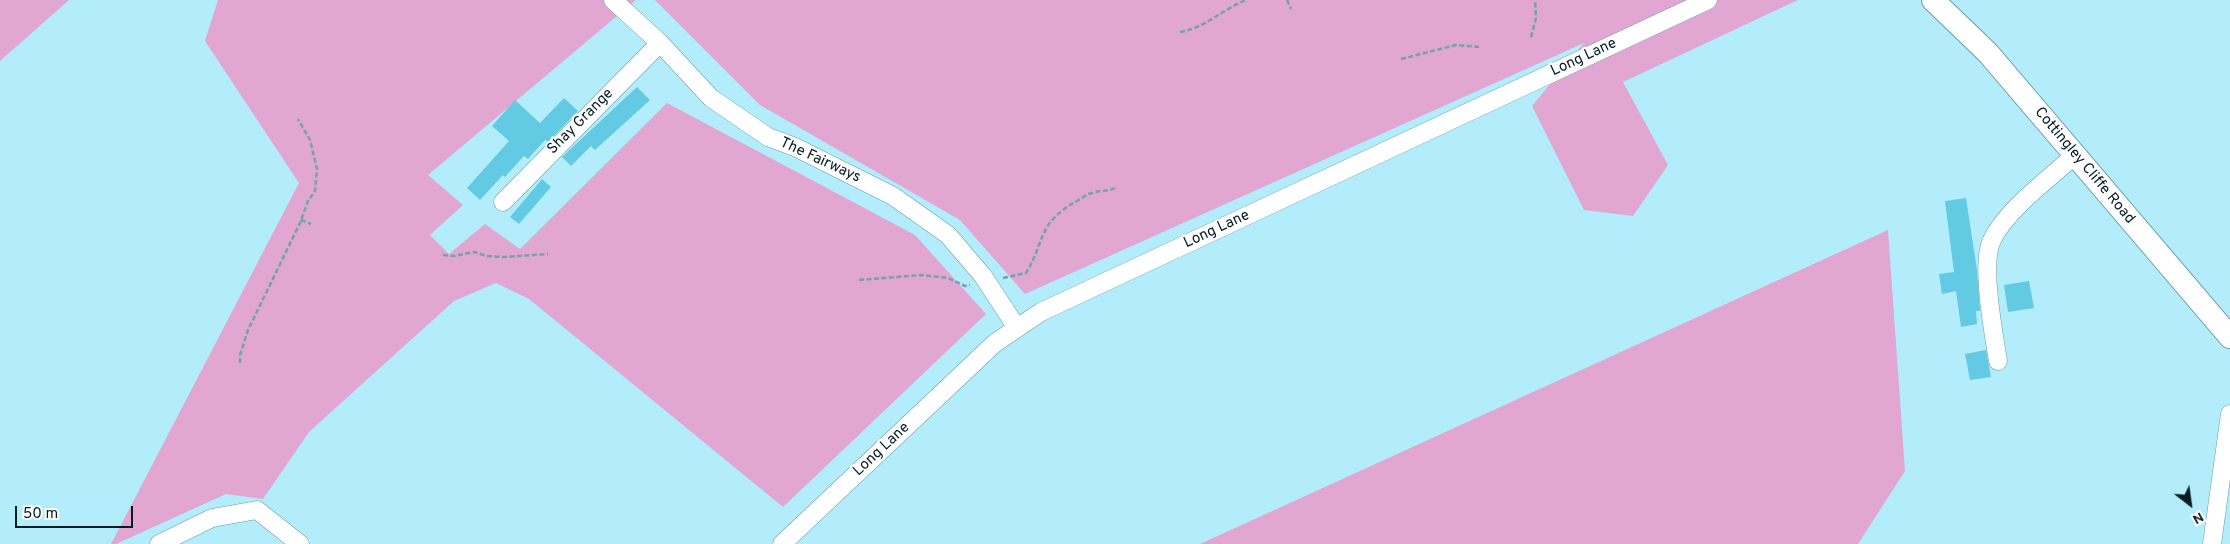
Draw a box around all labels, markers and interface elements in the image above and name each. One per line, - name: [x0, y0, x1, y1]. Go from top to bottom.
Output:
- street label: Long Lane: [1548, 35, 1620, 81]
- street label: Shay Grange: [544, 85, 618, 159]
- street label: Cottingley Cliffe Road: [2030, 104, 2138, 228]
- street label: The Fairways: [777, 134, 863, 188]
- street label: Long Lane: [1181, 207, 1253, 253]
- street label: Long Lane: [850, 419, 914, 481]
- north arrow: [2165, 479, 2215, 529]
- scale bar: [18, 496, 135, 528]
- text: 50 m: [23, 505, 58, 524]
- text: N: [2189, 508, 2206, 527]

